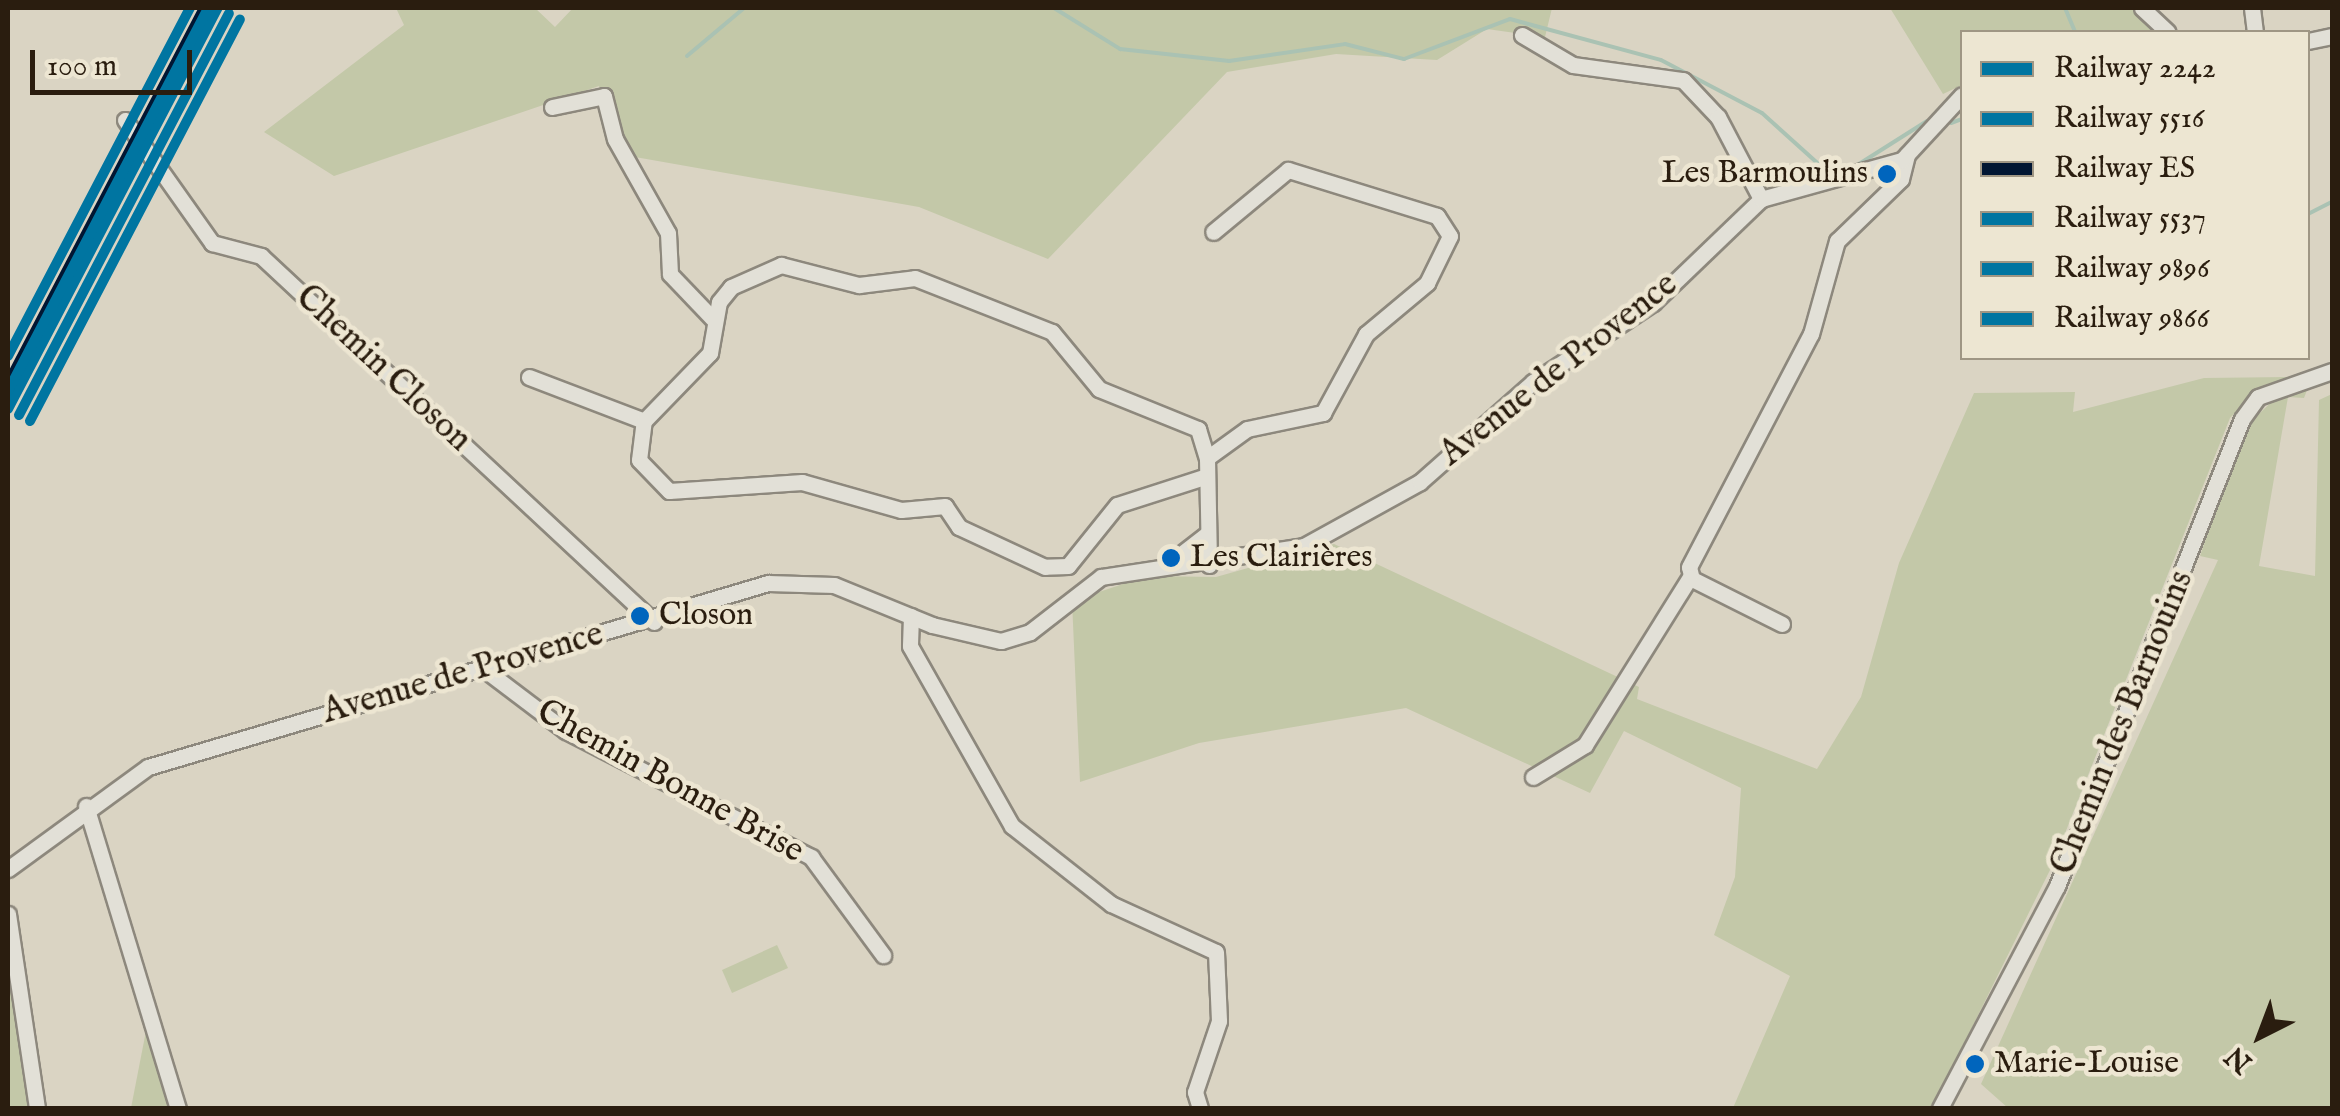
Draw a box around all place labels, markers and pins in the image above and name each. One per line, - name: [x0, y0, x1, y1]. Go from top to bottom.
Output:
- place label: Les Barmoulins: [1661, 155, 1868, 193]
- marker: Les Barmoulins: [1877, 164, 1897, 184]
- place label: Les Clairières: [1190, 539, 1373, 577]
- marker: Les Clairières: [1161, 548, 1181, 568]
- place label: Closon: [659, 597, 753, 635]
- marker: Closon: [630, 606, 650, 626]
- place label: Marie-Louise: [1994, 1045, 2179, 1083]
- marker: Marie-Louise: [1965, 1054, 1985, 1074]

